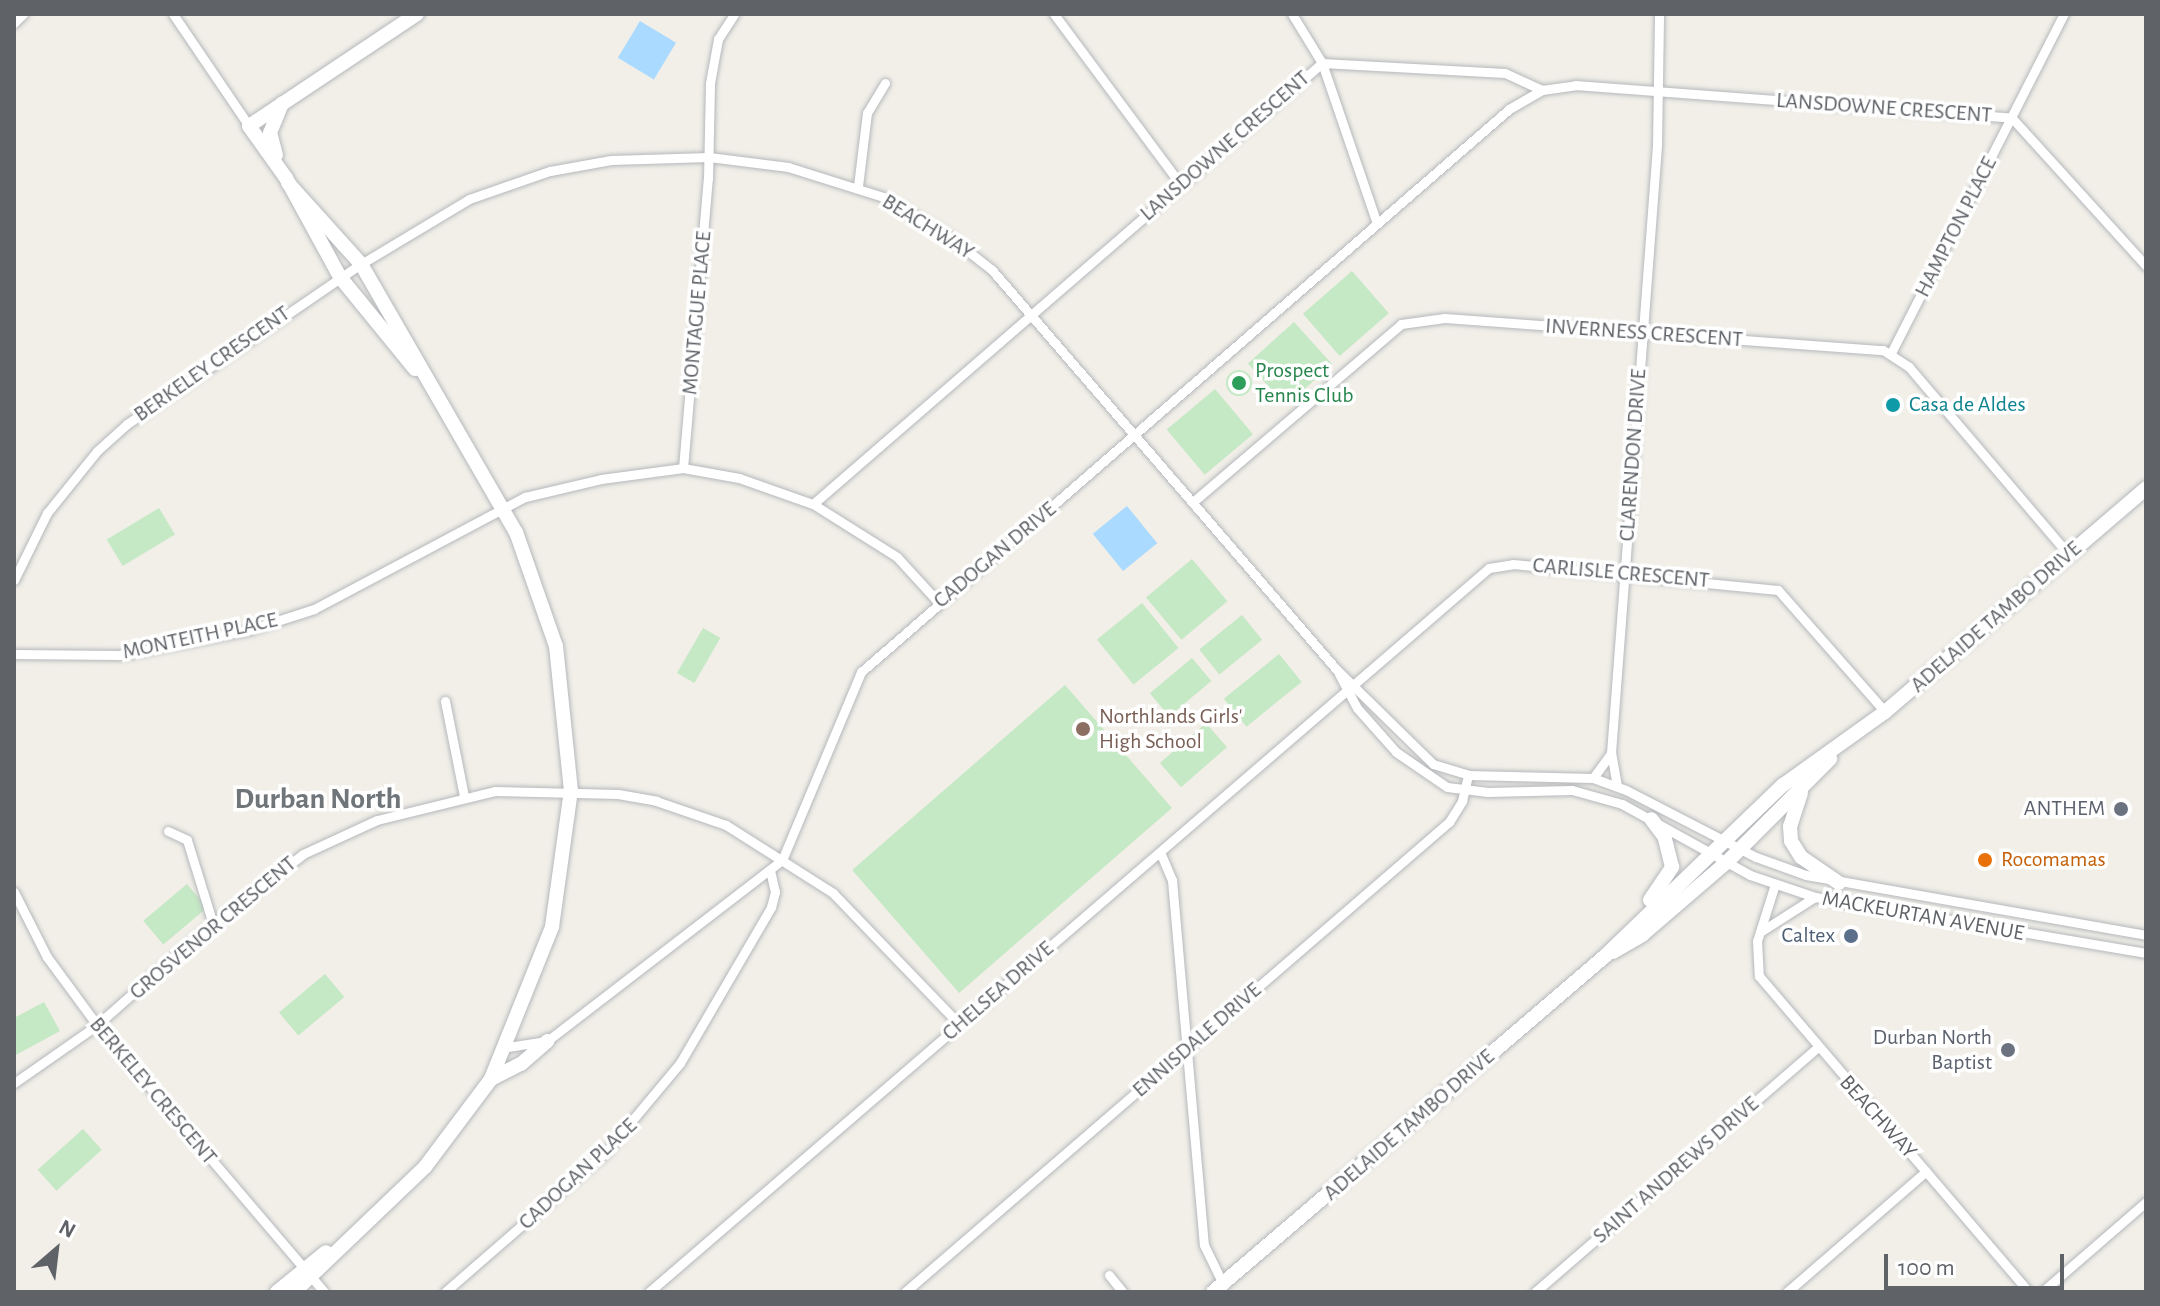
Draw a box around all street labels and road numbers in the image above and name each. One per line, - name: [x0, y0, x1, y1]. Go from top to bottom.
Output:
- street label: LANSDOWNE CRESCENT: [1135, 65, 1315, 227]
- street label: LANSDOWNE CRESCENT: [1775, 87, 1993, 129]
- street label: HAMPTON PLACE: [1909, 152, 2003, 302]
- street label: BEACHWAY: [877, 188, 979, 266]
- street label: MONTAGUE PLACE: [677, 230, 717, 396]
- street label: BERKELEY CRESCENT: [129, 300, 295, 428]
- street label: INVERNESS CRESCENT: [1544, 313, 1744, 353]
- street label: CLARENDON DRIVE: [1614, 368, 1652, 542]
- street label: CADOGAN DRIVE: [928, 496, 1062, 614]
- street label: ADELAIDE TAMBO DRIVE: [1905, 536, 2087, 698]
- street label: CARLISLE CRESCENT: [1532, 552, 1710, 594]
- street label: MONTEITH PLACE: [120, 607, 280, 665]
- street label: GROSVENOR CRESCENT: [124, 851, 302, 1005]
- street label: MACKEURTAN AVENUE: [1820, 885, 2026, 947]
- street label: CHELSEA DRIVE: [937, 936, 1059, 1046]
- street label: ENNISDALE DRIVE: [1127, 977, 1267, 1103]
- street label: BERKELEY CRESCENT: [84, 1012, 222, 1170]
- street label: ADELAIDE TAMBO DRIVE: [1318, 1044, 1500, 1206]
- street label: BEACHWAY: [1834, 1070, 1922, 1164]
- street label: SAINT ANDREWS DRIVE: [1588, 1091, 1764, 1249]
- street label: CADOGAN PLACE: [513, 1113, 643, 1235]

